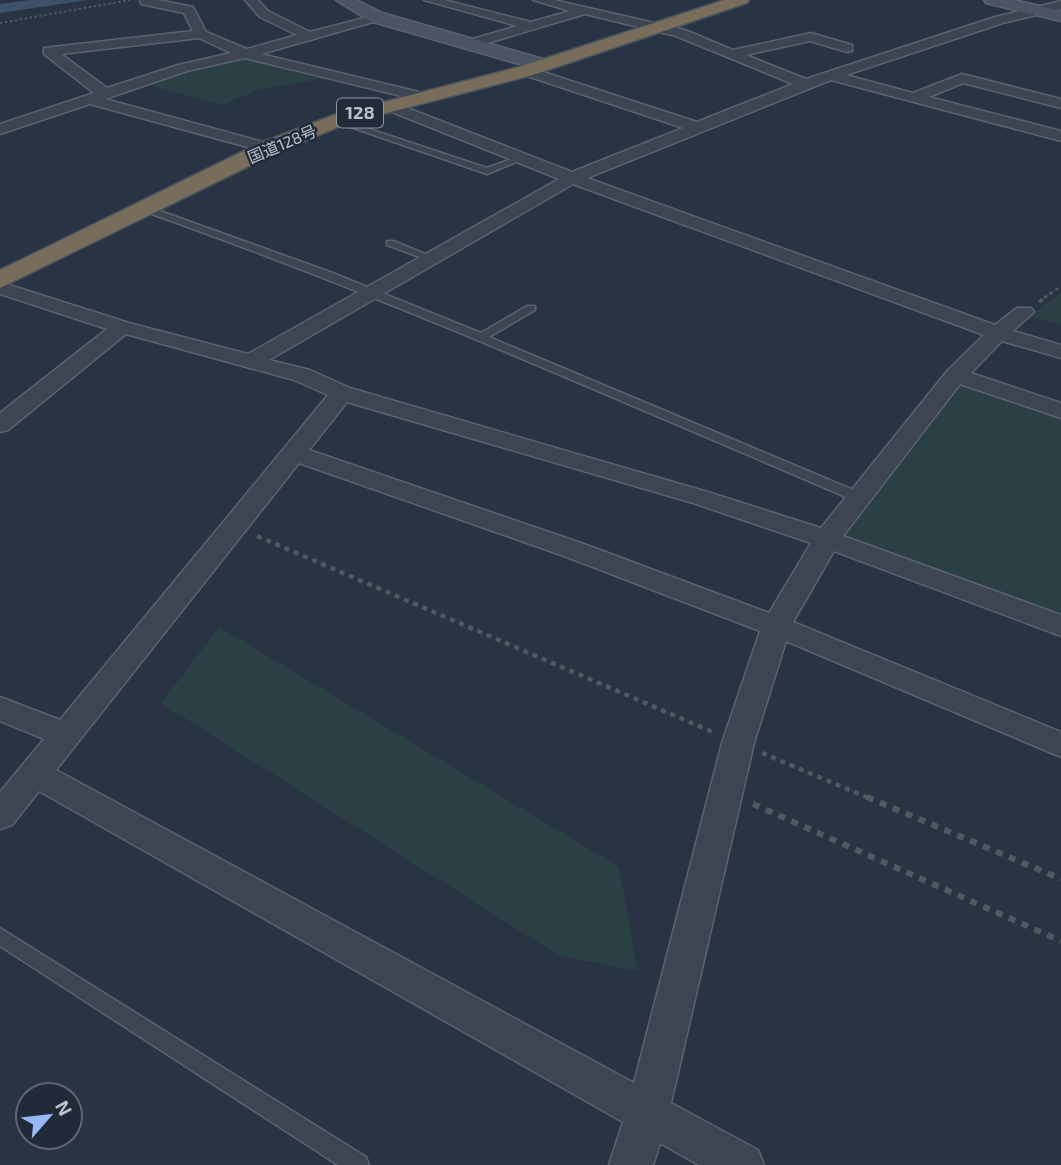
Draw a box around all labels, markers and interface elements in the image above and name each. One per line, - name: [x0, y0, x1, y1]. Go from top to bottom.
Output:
- road number: 128: [337, 98, 383, 128]
- street label: 国道128号: [244, 121, 319, 167]
- north arrow: [14, 1081, 84, 1151]
- text: N: [51, 1096, 78, 1119]

